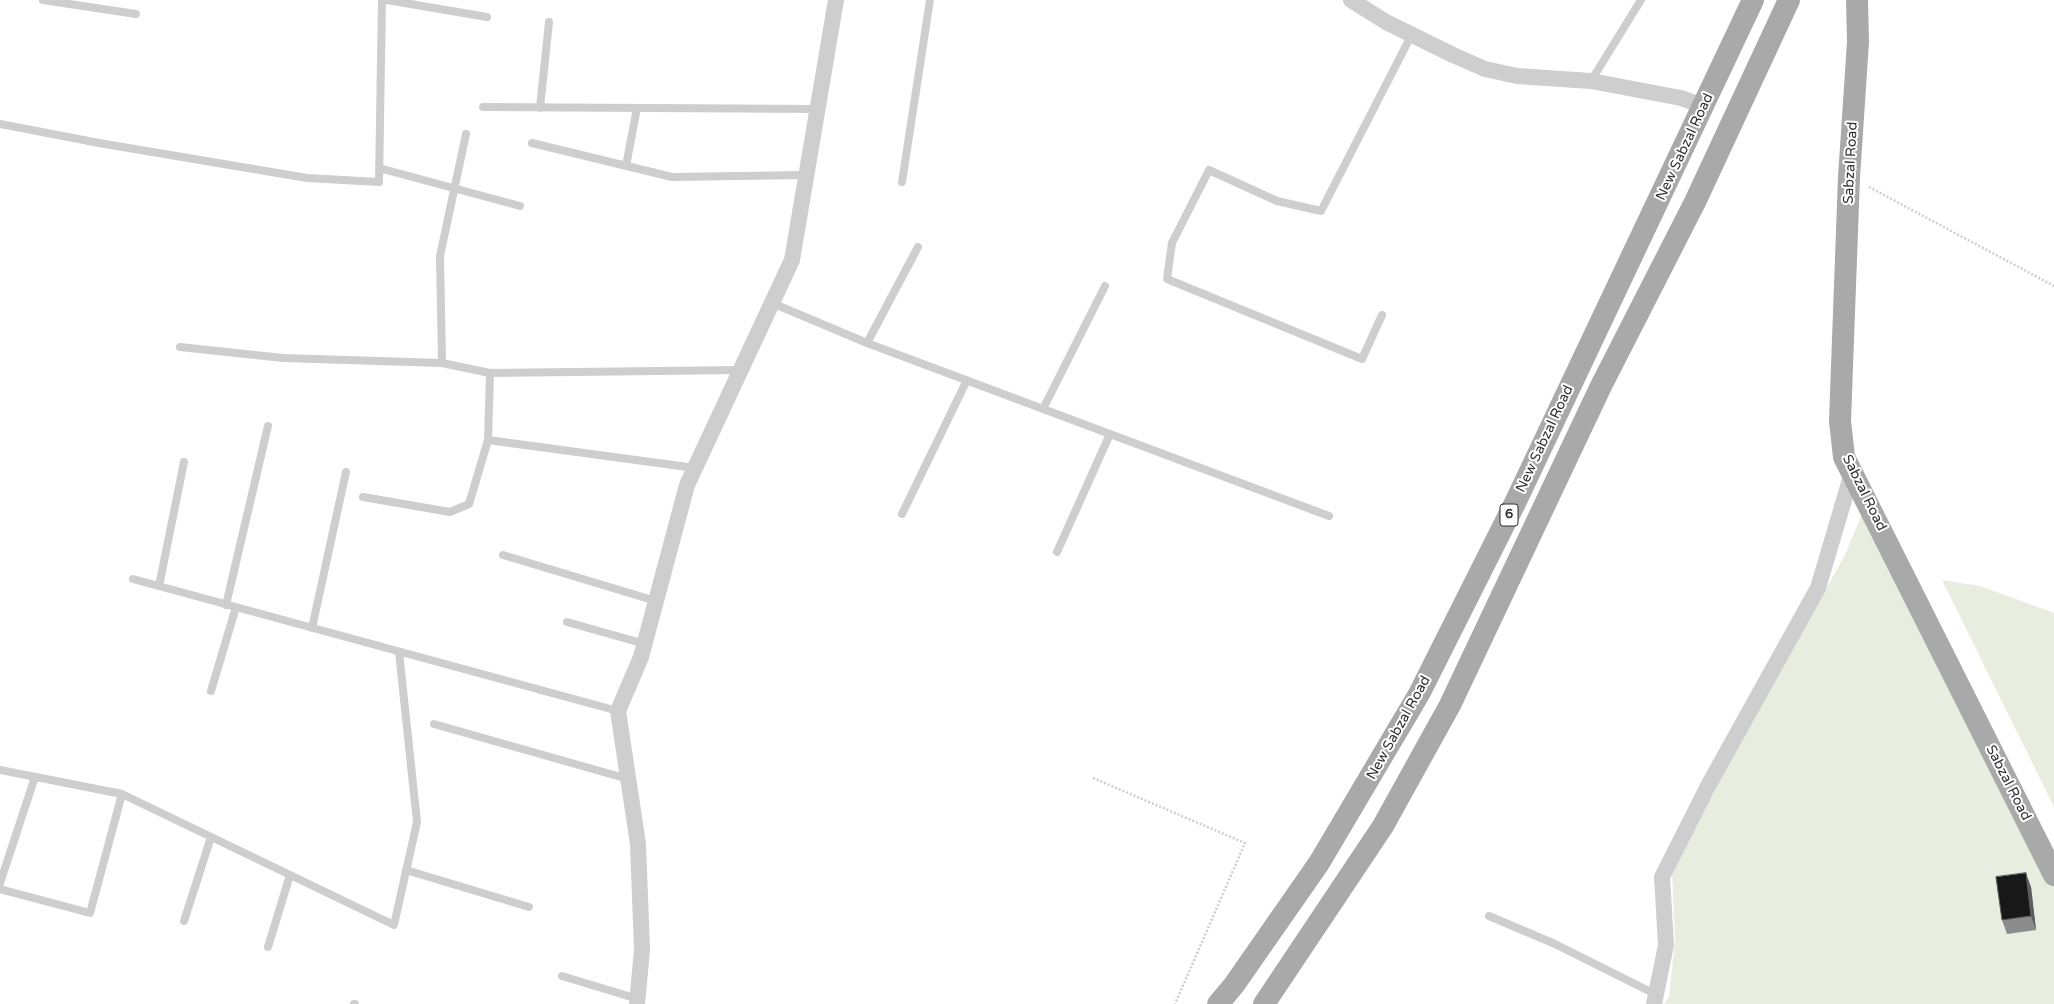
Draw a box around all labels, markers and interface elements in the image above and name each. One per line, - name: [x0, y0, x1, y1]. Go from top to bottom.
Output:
- street label: New Sabzal Road: [1653, 91, 1717, 203]
- street label: Sabzal Road: [1840, 121, 1862, 205]
- street label: New Sabzal Road: [1513, 383, 1577, 495]
- street label: Sabzal Road: [1838, 452, 1890, 534]
- road number: 6: [1500, 504, 1518, 526]
- street label: New Sabzal Road: [1364, 673, 1434, 783]
- street label: Sabzal Road: [1982, 742, 2034, 824]

